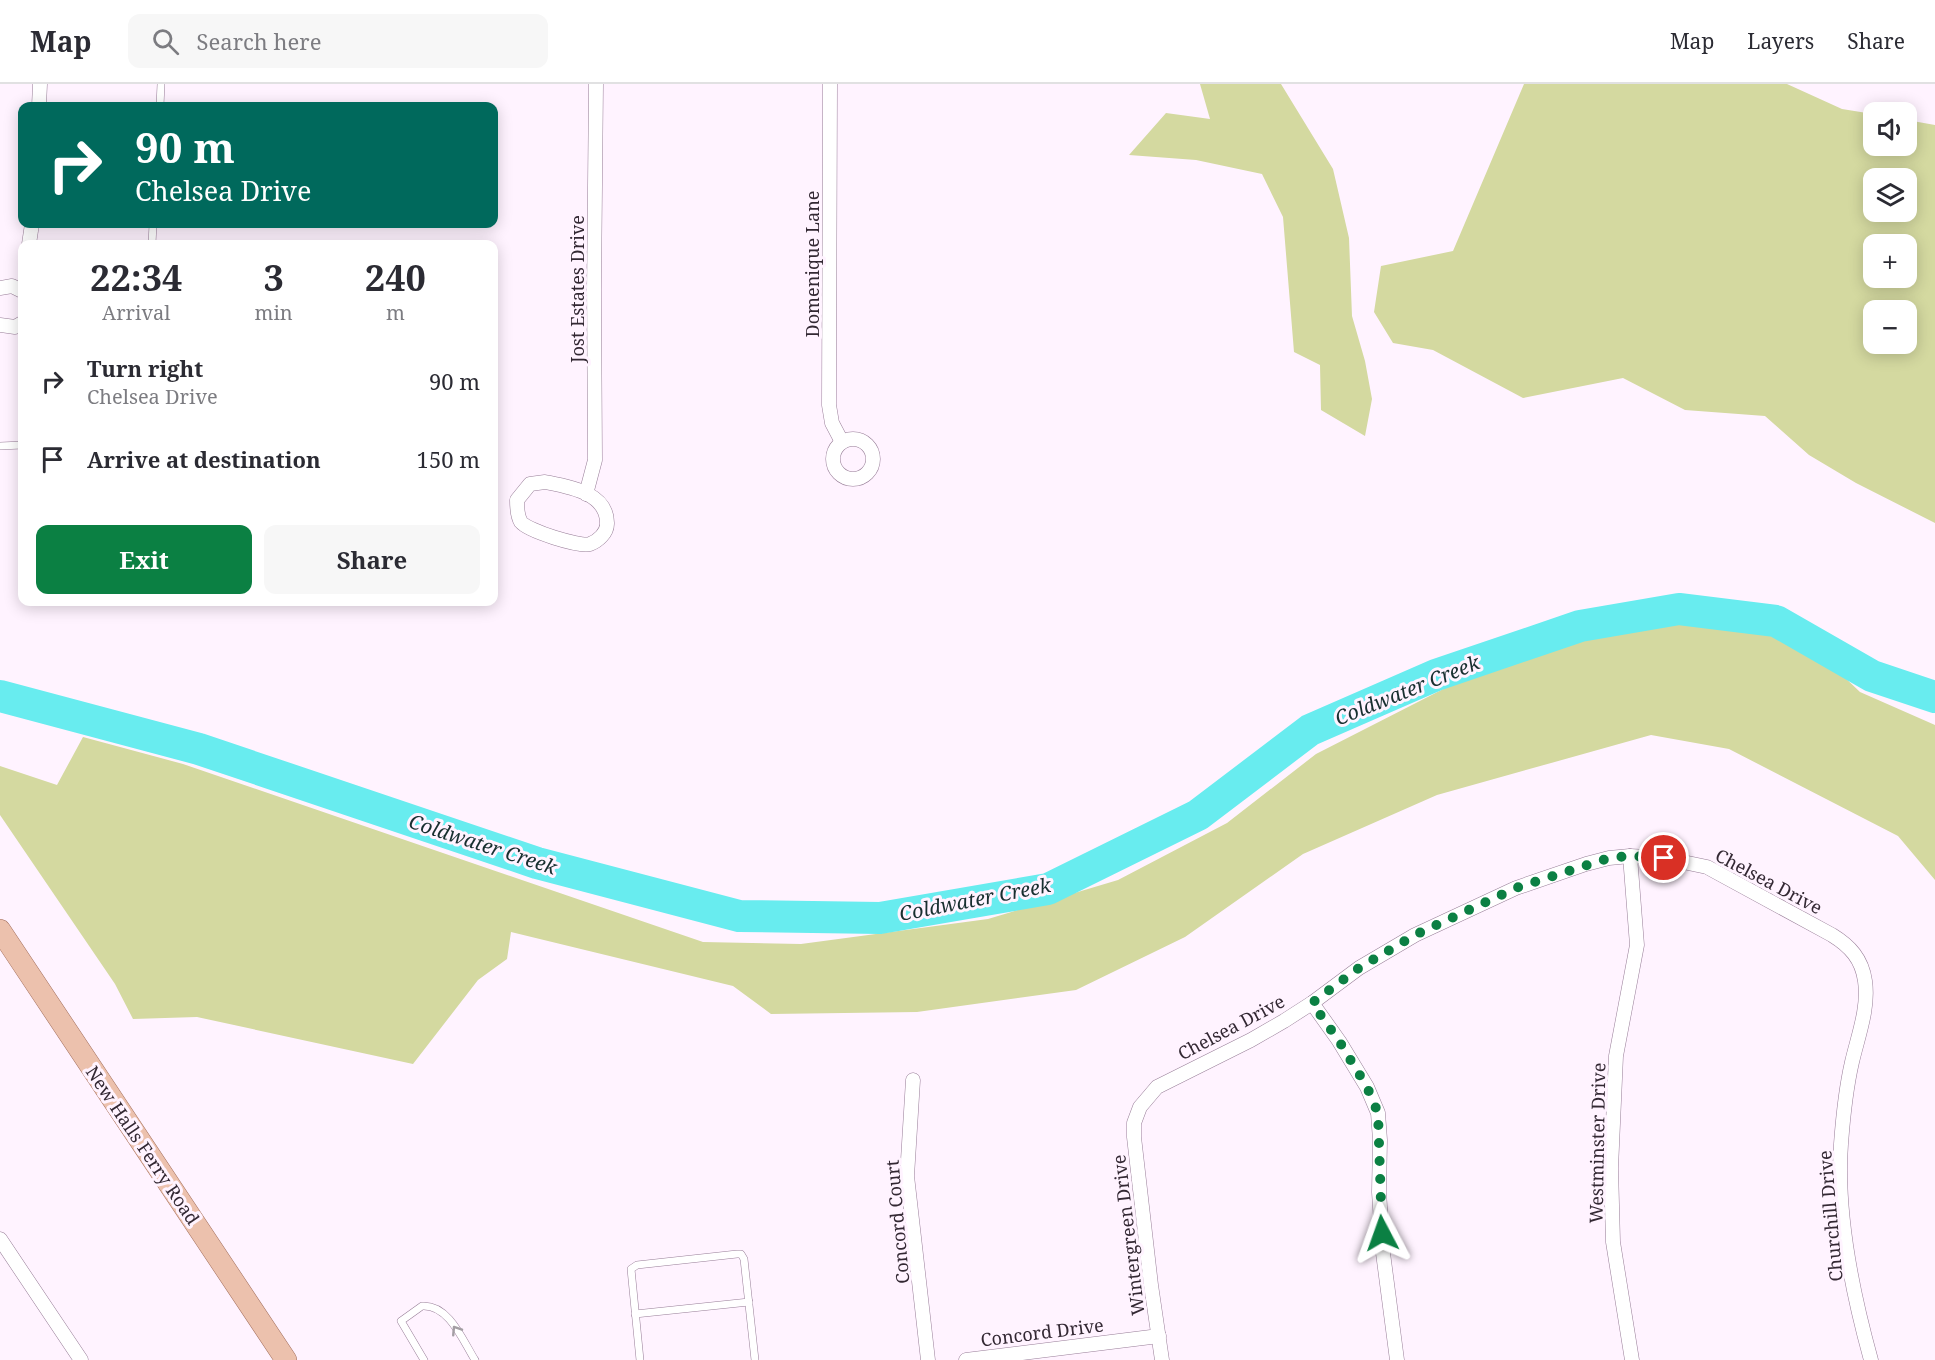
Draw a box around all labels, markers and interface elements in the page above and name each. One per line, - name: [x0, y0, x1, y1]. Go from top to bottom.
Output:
- search box: [128, 14, 548, 68]
- text: Map: [30, 22, 92, 60]
- icon: search: [149, 25, 182, 58]
- text: Search here: [197, 26, 321, 56]
- text: Map: [1670, 27, 1714, 55]
- text: Layers: [1747, 27, 1814, 55]
- text: Share: [1847, 27, 1905, 55]
- map controls: [1863, 102, 1917, 354]
- button: sound: [1863, 102, 1917, 156]
- text: 90 m: [135, 118, 235, 175]
- icon: right: [36, 126, 114, 204]
- button: layers: [1863, 168, 1917, 222]
- text: Chelsea Drive: [135, 172, 311, 209]
- street label: Domenique Lane: [800, 191, 824, 337]
- street label: Jost Estates Drive: [565, 215, 589, 364]
- button: +: [1863, 234, 1917, 288]
- text: 22:34: [90, 253, 182, 302]
- text: 3: [263, 253, 284, 302]
- text: 240: [365, 253, 426, 302]
- text: Arrival: [102, 299, 170, 326]
- text: min: [255, 299, 293, 326]
- text: m: [386, 299, 405, 326]
- button: −: [1863, 300, 1917, 354]
- text: Turn right: [87, 353, 203, 383]
- icon: right: [36, 365, 69, 398]
- text: 90 m: [429, 366, 480, 396]
- text: Chelsea Drive: [87, 383, 218, 410]
- icon: arrive: [36, 443, 69, 476]
- text: Arrive at destination: [87, 444, 321, 474]
- text: 150 m: [417, 444, 480, 474]
- button: Exit: [36, 525, 252, 594]
- button: Share: [264, 525, 480, 594]
- water label: Coldwater Creek: [1331, 648, 1484, 731]
- water label: Coldwater Creek: [406, 807, 561, 881]
- pin: [1638, 832, 1689, 883]
- icon: arrive: [1647, 841, 1680, 874]
- street label: Chelsea Drive: [1711, 843, 1827, 919]
- water label: Coldwater Creek: [897, 871, 1054, 927]
- street label: Chelsea Drive: [1173, 989, 1289, 1065]
- street label: New Halls Ferry Road: [81, 1061, 205, 1229]
- street label: Westminster Drive: [1584, 1062, 1610, 1224]
- street label: Churchill Drive: [1812, 1149, 1848, 1283]
- street label: Wintergreen Drive: [1106, 1153, 1150, 1317]
- street label: Concord Court: [880, 1159, 914, 1285]
- position arrow: [1350, 1201, 1414, 1265]
- street label: Concord Drive: [979, 1313, 1105, 1351]
- one-way arrow: [452, 1326, 464, 1336]

